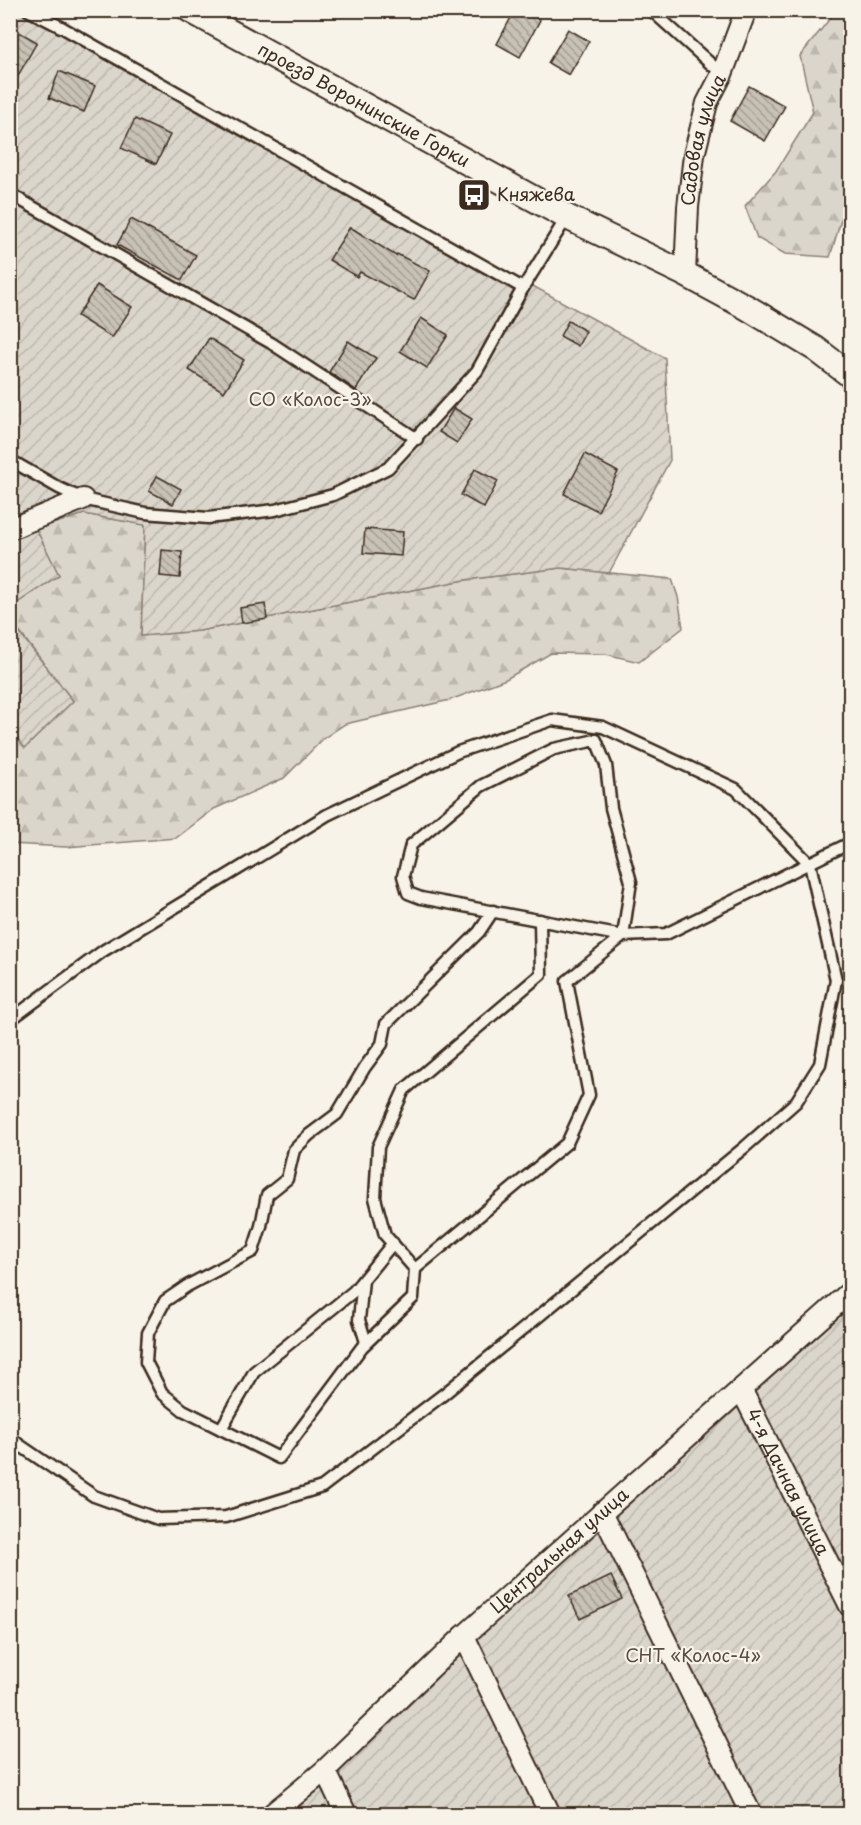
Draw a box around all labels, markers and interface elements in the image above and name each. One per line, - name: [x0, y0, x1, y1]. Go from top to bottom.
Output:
- street label: проезд Воронинские Горки: [253, 35, 475, 173]
- street label: Садовая улица: [673, 68, 732, 207]
- bus stop icon: Княжева: [456, 177, 492, 213]
- place label: Княжева: [497, 180, 576, 207]
- park label: СО «Колос-3»: [249, 385, 372, 412]
- street label: 4-я Дачная улица: [741, 1403, 838, 1560]
- street label: Центральная улица: [483, 1480, 634, 1619]
- park label: СНТ «Колос-4»: [625, 1641, 761, 1668]

